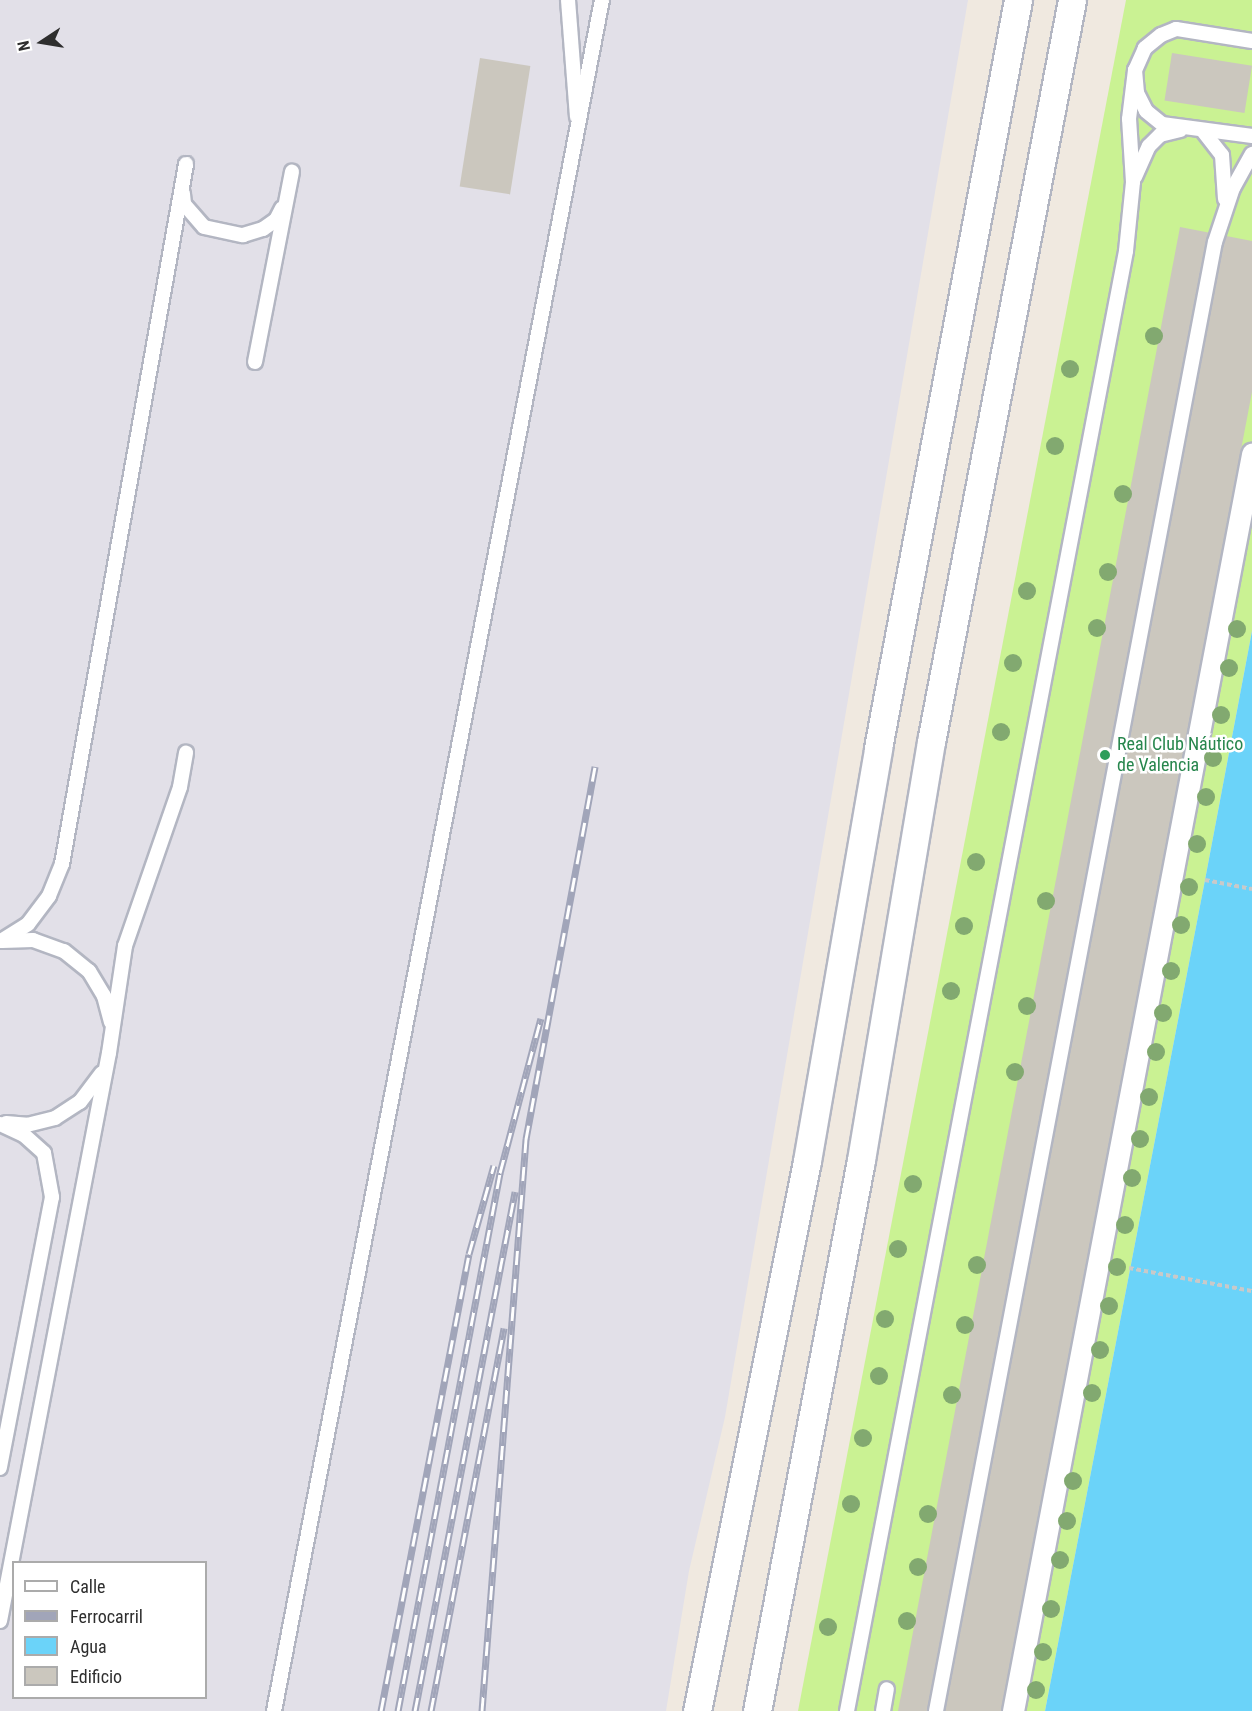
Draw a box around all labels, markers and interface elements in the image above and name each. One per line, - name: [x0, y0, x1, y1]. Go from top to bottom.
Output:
- north arrow: [12, 12, 72, 72]
- text: N: [14, 39, 34, 53]
- place label: Real Club Náutico de Valencia: [1117, 734, 1243, 777]
- marker: Real Club Náutico de Valencia: [1098, 748, 1112, 762]
- legend: [12, 1561, 207, 1699]
- text: Calle: [70, 1576, 106, 1597]
- text: Ferrocarril: [70, 1606, 143, 1627]
- text: Agua: [70, 1636, 107, 1657]
- text: Edificio: [70, 1666, 122, 1687]

